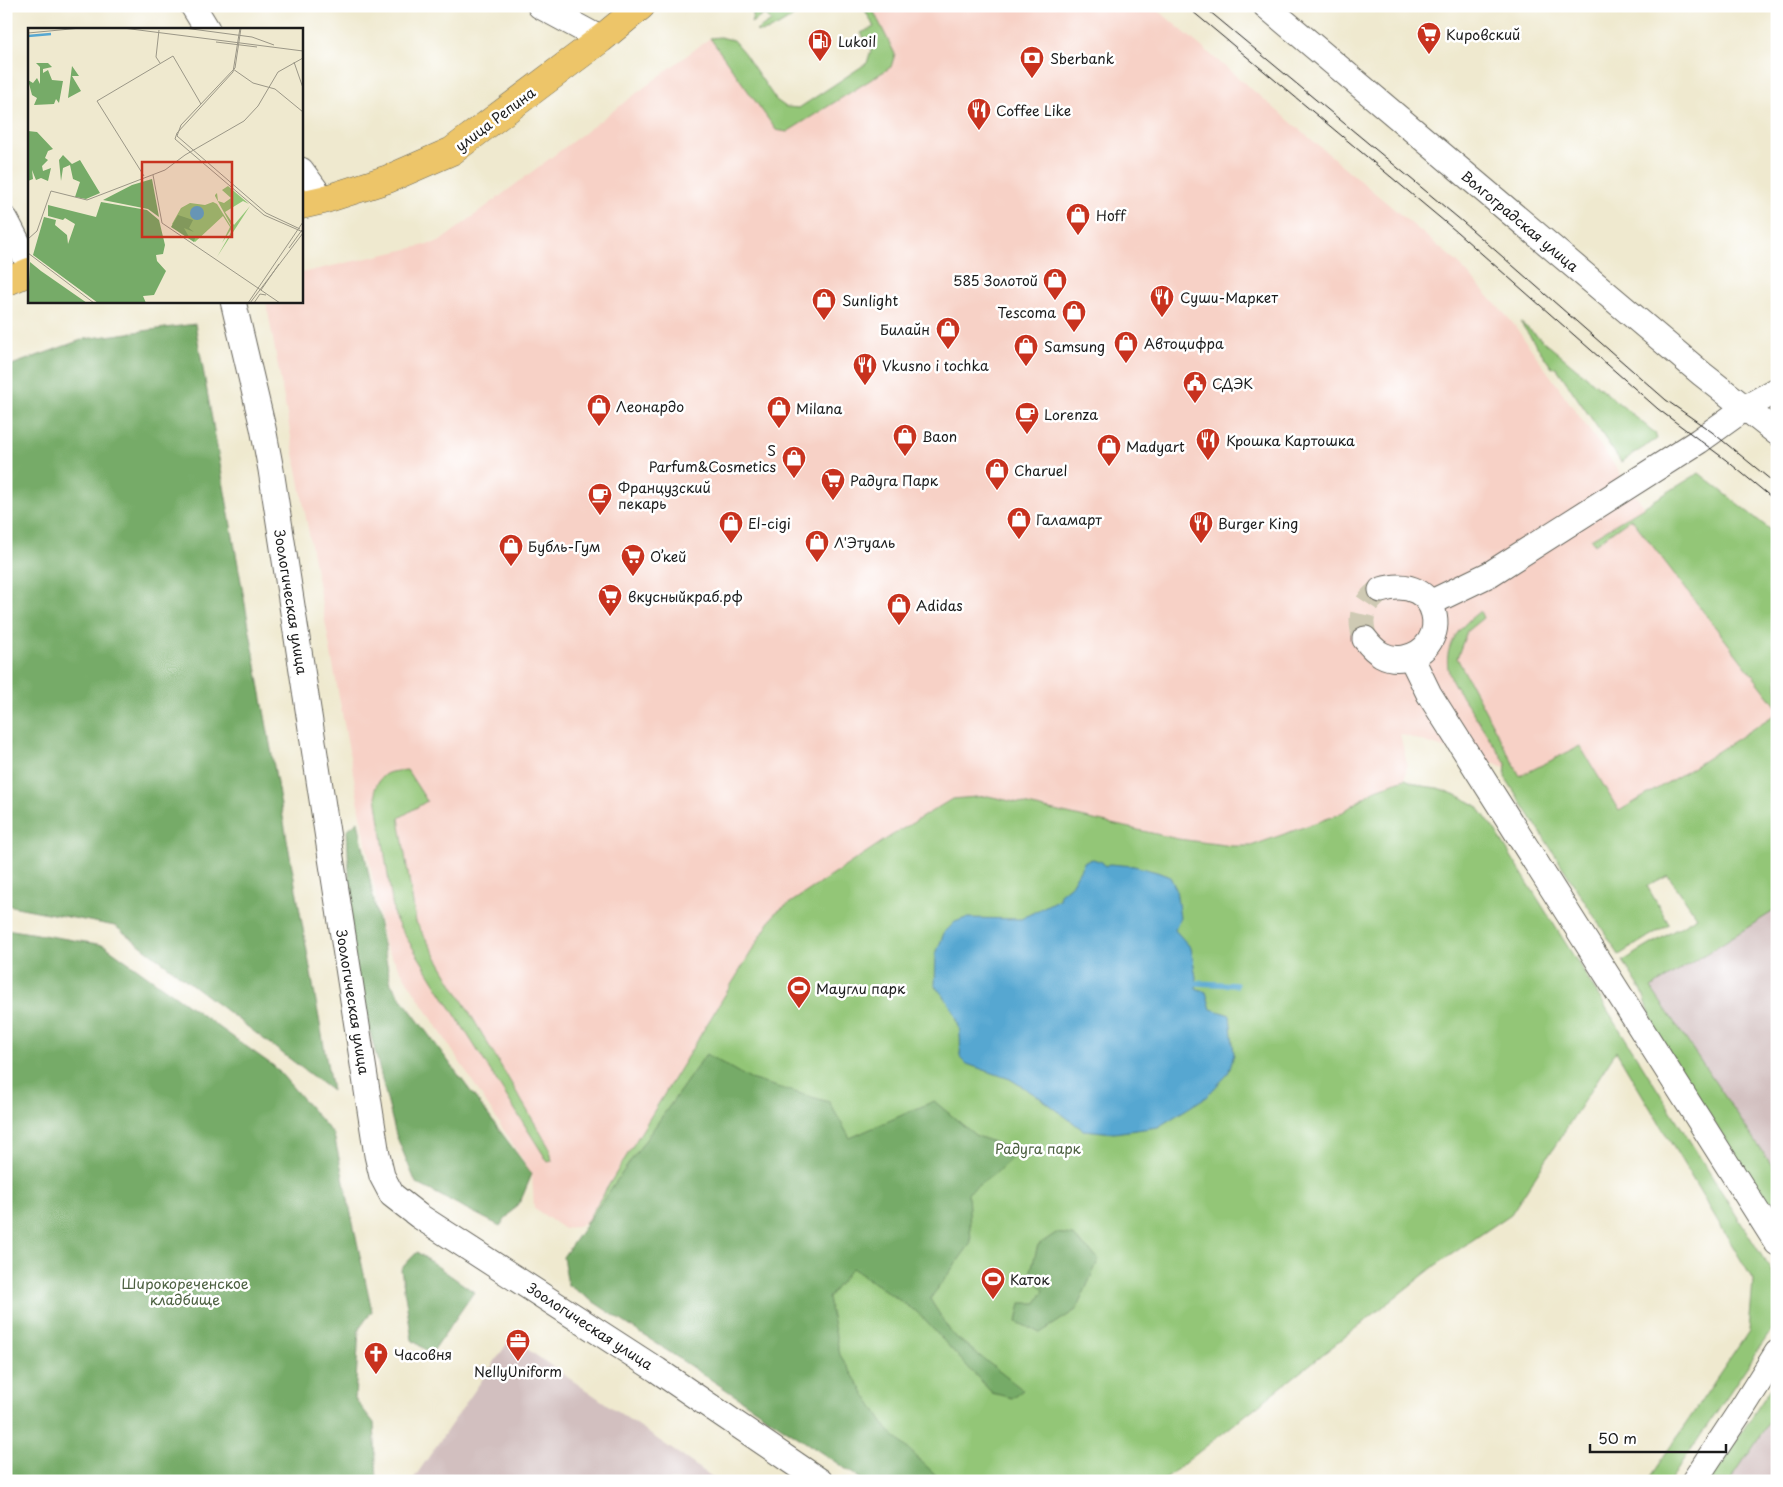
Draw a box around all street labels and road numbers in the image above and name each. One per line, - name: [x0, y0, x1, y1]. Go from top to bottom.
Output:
- street label: улица Репина: [450, 82, 540, 156]
- street label: Волгоградская улица: [1457, 166, 1583, 277]
- street label: Зоологическая улица: [269, 528, 313, 676]
- street label: Зоологическая улица: [331, 928, 375, 1076]
- street label: Зоологическая улица: [523, 1277, 657, 1375]

